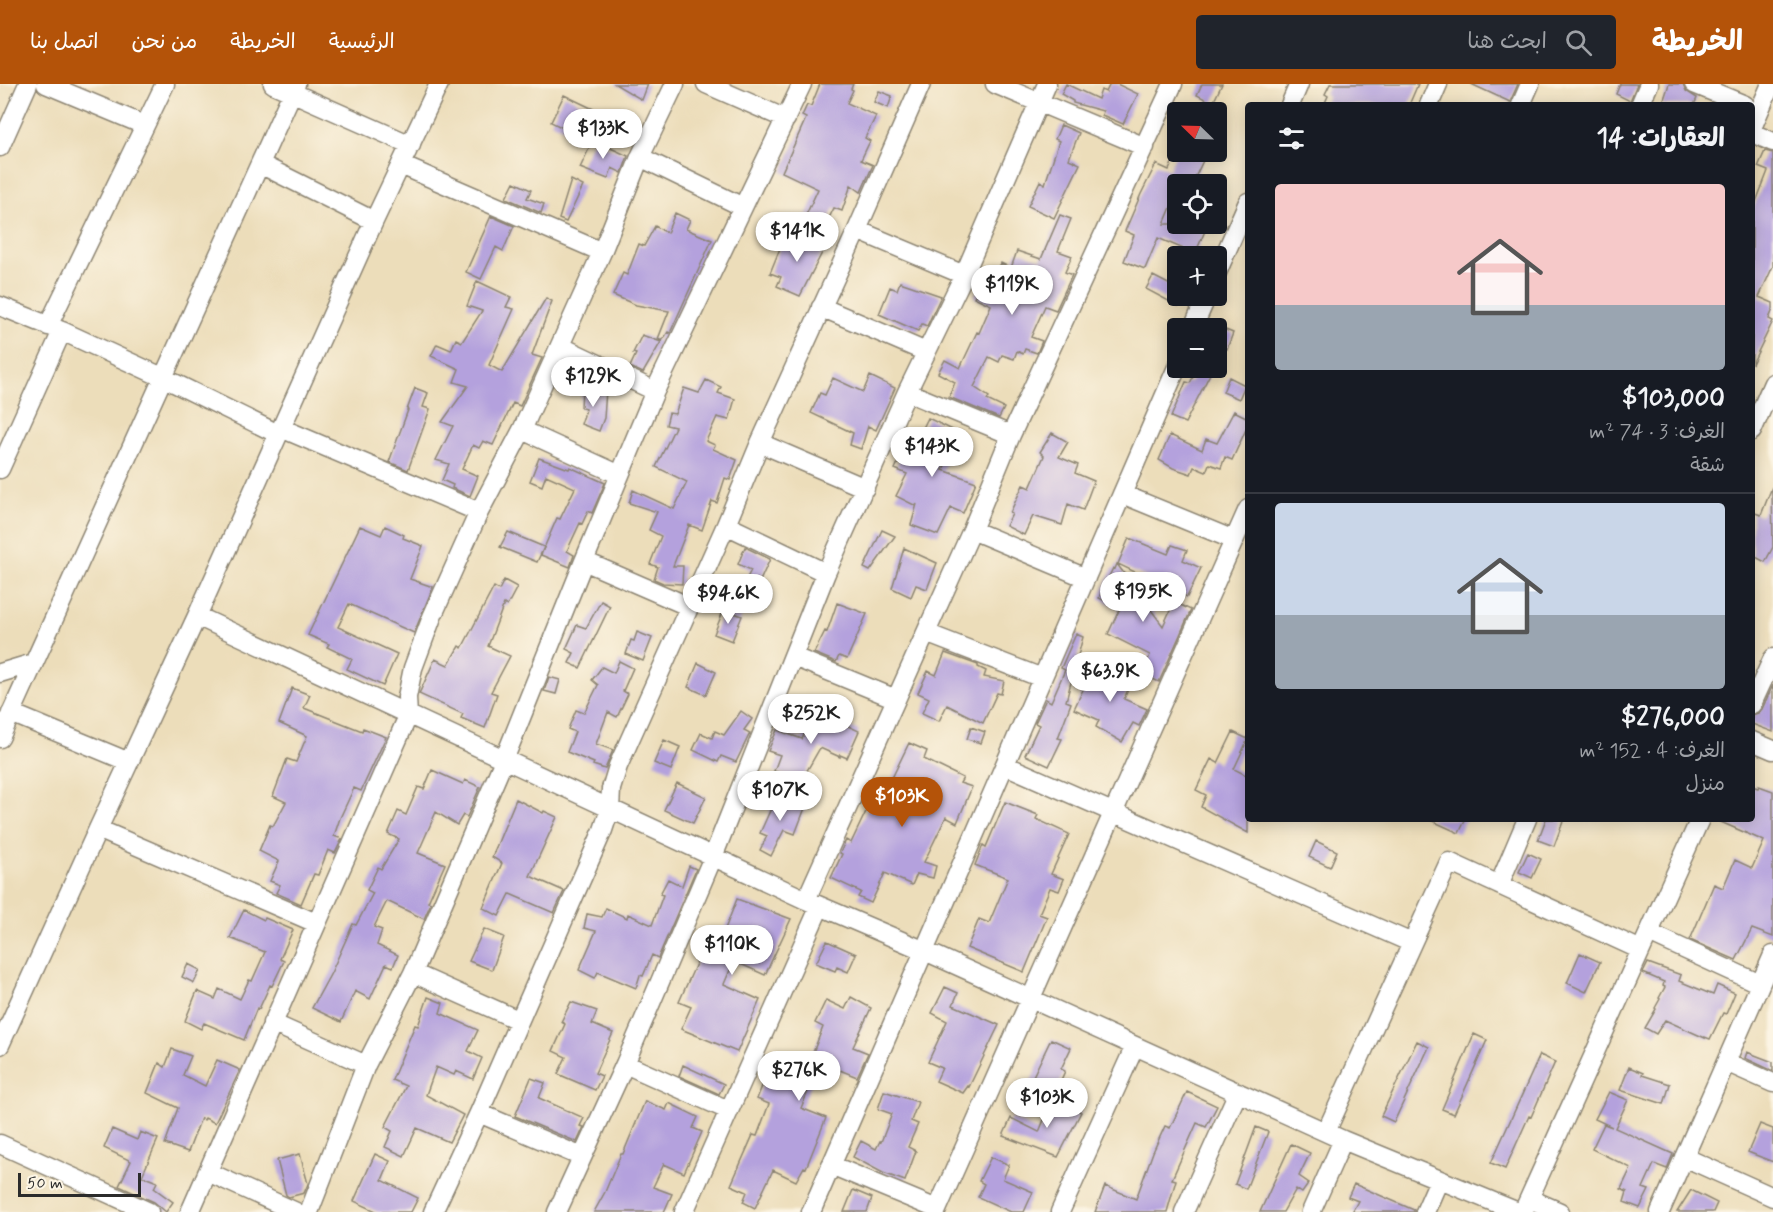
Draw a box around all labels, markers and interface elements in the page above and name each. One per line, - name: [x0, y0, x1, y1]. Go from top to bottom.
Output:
- search box: [1196, 15, 1616, 69]
- text: الخريطة: [1652, 24, 1743, 61]
- icon: search: [1562, 26, 1595, 59]
- text: اتصل بنا: [30, 28, 98, 56]
- text: من نحن: [131, 28, 197, 56]
- text: الخريطة: [230, 28, 296, 56]
- text: الرئيسية: [329, 28, 395, 56]
- text: ابحث هنا: [1467, 28, 1547, 56]
- north arrow: [1167, 102, 1227, 162]
- map controls: [1167, 102, 1227, 378]
- pin: $133K: [561, 109, 645, 160]
- text: $133K: [577, 115, 629, 142]
- icon: filters: [1275, 122, 1308, 155]
- text: العقارات: 14: [1597, 122, 1725, 156]
- button: locate: [1167, 174, 1227, 234]
- pin: $141K: [755, 212, 839, 263]
- text: $141K: [770, 218, 824, 245]
- icon: home: [1446, 223, 1554, 331]
- button: +: [1167, 246, 1227, 306]
- pin: $119K: [970, 265, 1054, 316]
- text: $119K: [985, 271, 1039, 298]
- button: −: [1167, 318, 1227, 378]
- pin: $129K: [551, 357, 635, 408]
- text: $129K: [565, 363, 621, 390]
- text: $103,000: [1622, 382, 1725, 416]
- text: الغرف: 3 · 74 m²: [1589, 419, 1725, 446]
- pin: $143K: [890, 427, 974, 478]
- text: $143K: [904, 433, 960, 460]
- text: شقة: [1690, 452, 1725, 479]
- icon: home: [1446, 542, 1554, 650]
- pin: $195K: [1101, 572, 1185, 623]
- pin: $94.6K: [679, 574, 777, 625]
- text: $195K: [1114, 578, 1172, 605]
- text: $94.6K: [697, 580, 759, 607]
- pin: $63.9K: [1061, 652, 1159, 703]
- text: $63.9K: [1081, 658, 1139, 685]
- pin: $252K: [769, 694, 853, 745]
- text: $252K: [782, 700, 840, 727]
- text: $276,000: [1621, 701, 1725, 735]
- text: الغرف: 4 · 152 m²: [1579, 738, 1725, 765]
- pin: $107K: [738, 771, 822, 822]
- text: منزل: [1686, 771, 1725, 798]
- text: $107K: [751, 777, 809, 804]
- pin: $103K: [860, 777, 944, 828]
- text: $103K: [875, 783, 929, 810]
- pin: $110K: [690, 925, 774, 976]
- text: $110K: [704, 931, 760, 958]
- pin: $276K: [757, 1051, 841, 1102]
- text: $276K: [771, 1057, 827, 1084]
- pin: $103K: [1005, 1078, 1089, 1129]
- text: $103K: [1020, 1084, 1074, 1111]
- scale bar: [18, 1170, 141, 1198]
- text: 50 m: [27, 1173, 63, 1194]

